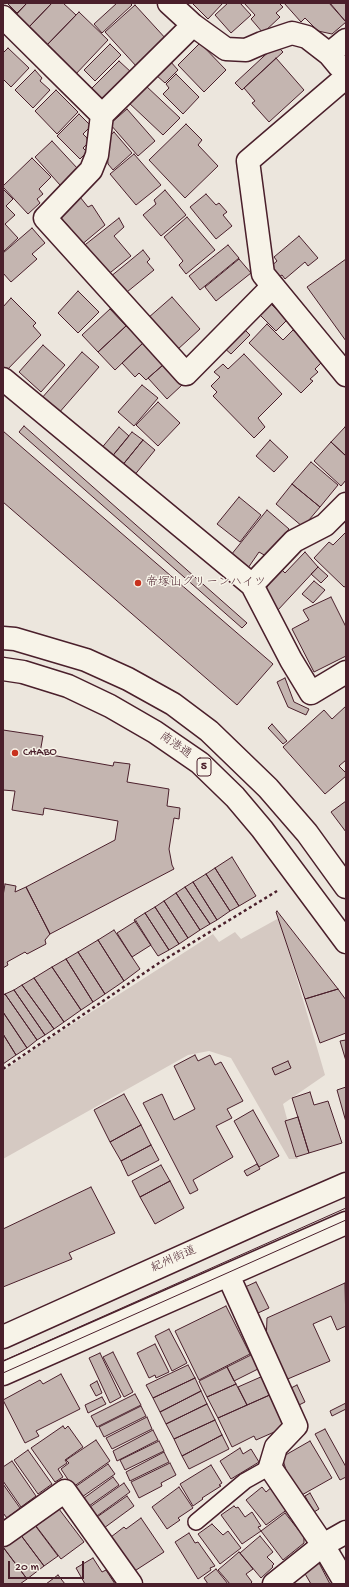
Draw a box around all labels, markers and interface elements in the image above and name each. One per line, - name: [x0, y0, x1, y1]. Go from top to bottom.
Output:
- place label: 帝塚山グリーンハイツ: [146, 576, 266, 590]
- marker: 帝塚山グリーンハイツ: [133, 578, 143, 588]
- street label: 南港通: [156, 730, 194, 762]
- place label: CHABO: [23, 746, 57, 760]
- marker: CHABO: [10, 748, 20, 758]
- road number: 5: [197, 758, 211, 776]
- street label: 紀州街道: [149, 1244, 199, 1276]
- scale bar: [10, 1553, 86, 1579]
- text: 20 m: [15, 1561, 39, 1575]

